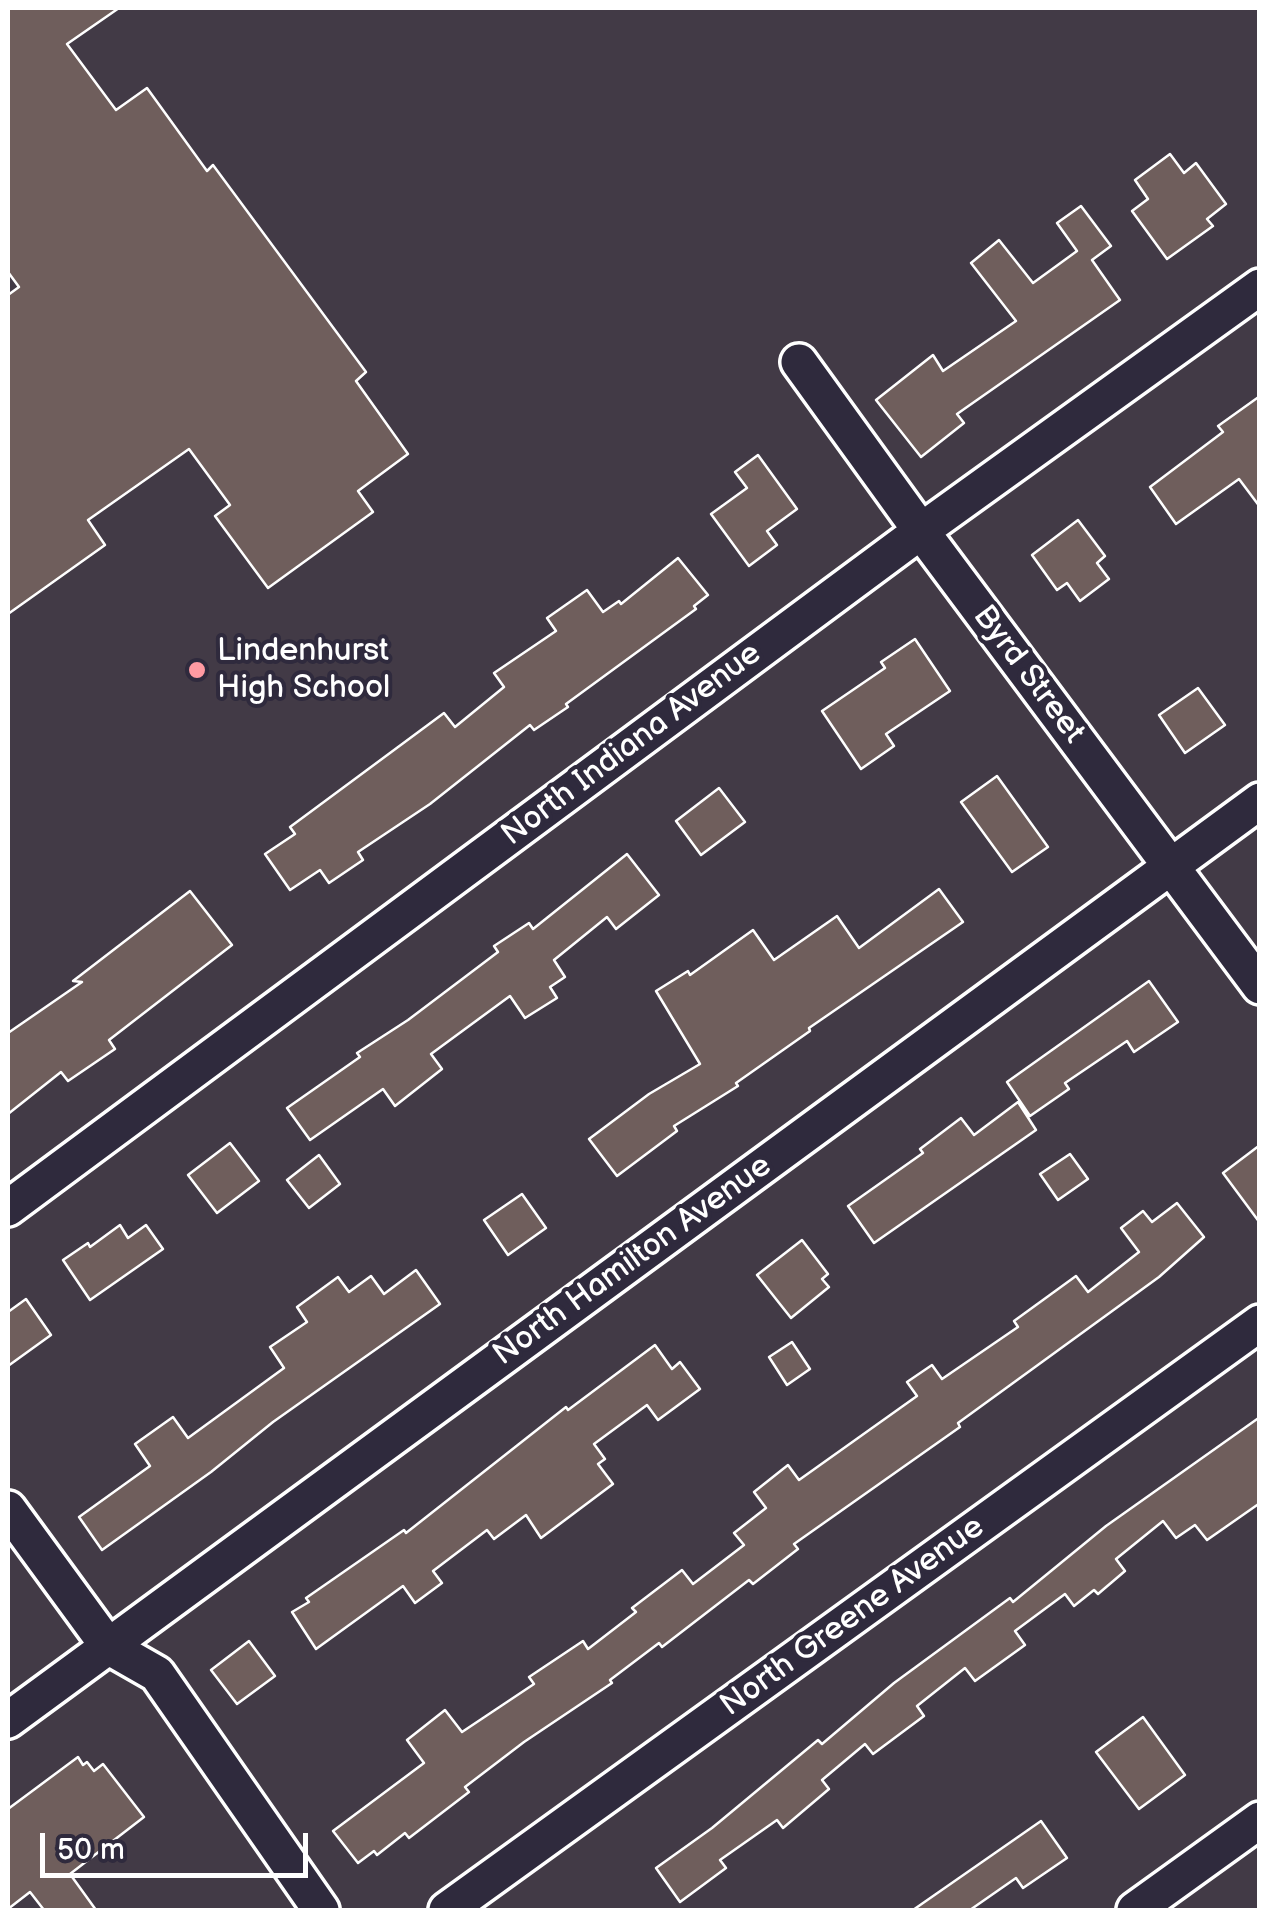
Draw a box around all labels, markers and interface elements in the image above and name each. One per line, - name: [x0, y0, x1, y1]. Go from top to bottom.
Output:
- street label: Byrd Street: [964, 599, 1092, 751]
- place label: Lindenhurst High School: [217, 633, 390, 708]
- street label: North Indiana Avenue: [495, 635, 769, 855]
- marker: Lindenhurst High School: [186, 659, 208, 681]
- street label: North Hamilton Avenue: [487, 1147, 779, 1375]
- street label: North Greene Avenue: [714, 1509, 992, 1725]
- scale bar: [45, 1813, 312, 1875]
- text: 50 m: [57, 1832, 125, 1868]

